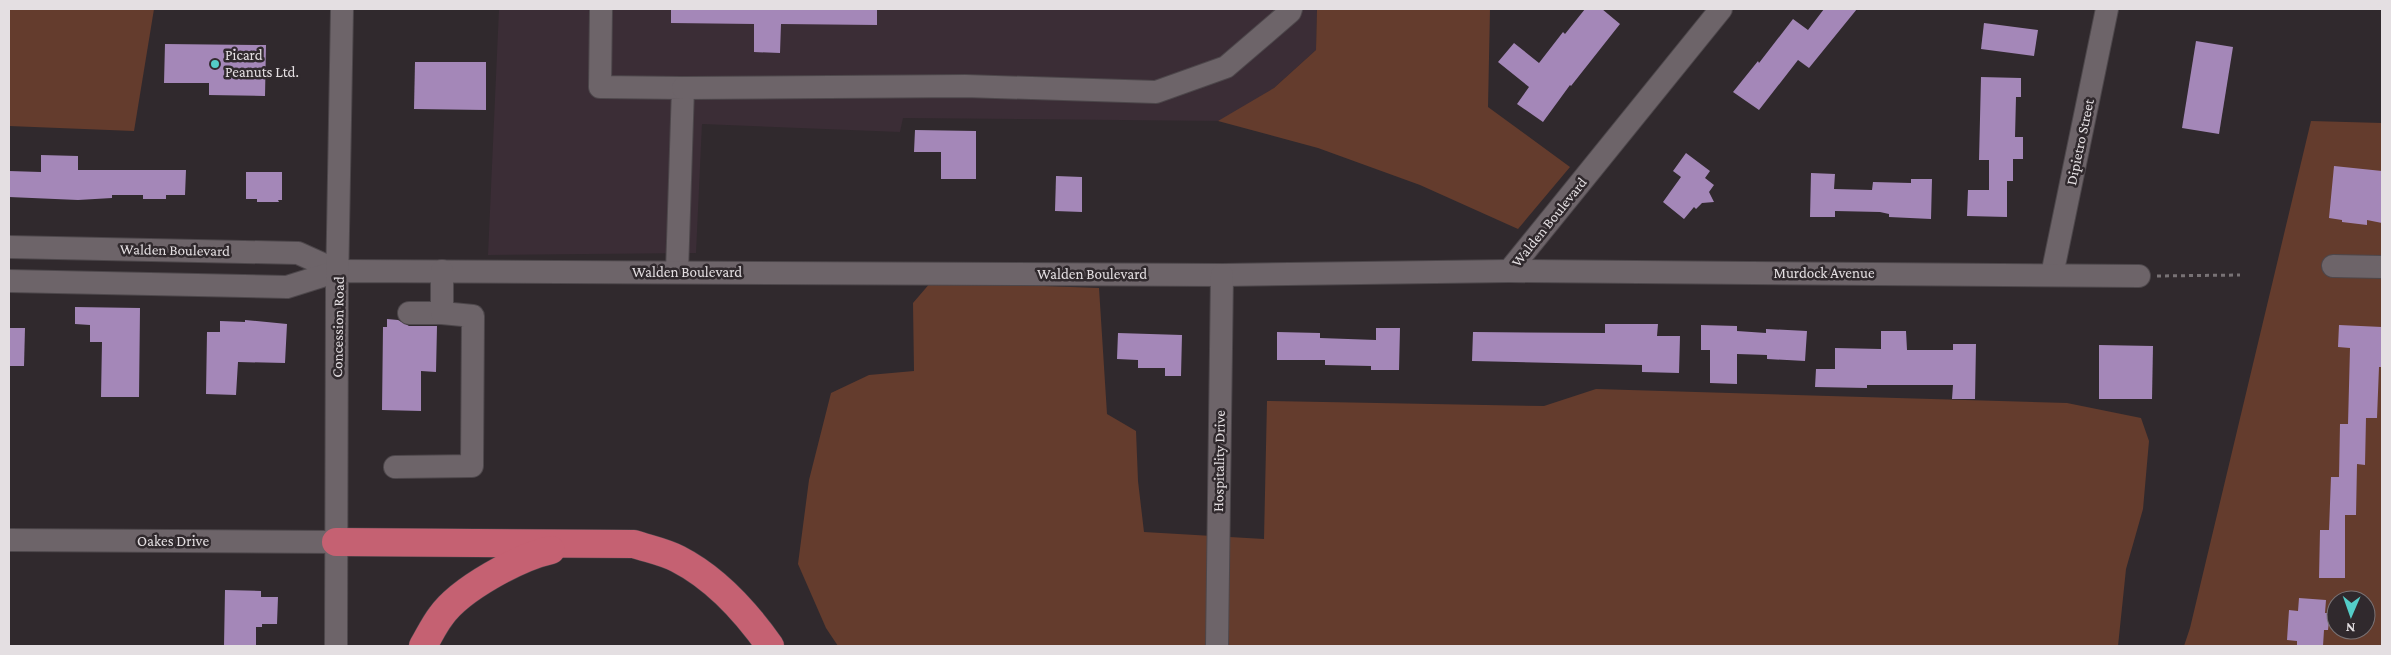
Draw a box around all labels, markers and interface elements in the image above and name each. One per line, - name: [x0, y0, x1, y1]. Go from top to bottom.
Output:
- place label: Picard Peanuts Ltd.: [225, 47, 299, 80]
- marker: Picard Peanuts Ltd.: [209, 58, 221, 70]
- street label: Dipietro Street: [2063, 96, 2098, 187]
- street label: Walden Boulevard: [1508, 174, 1590, 270]
- street label: Walden Boulevard: [120, 241, 230, 259]
- street label: Walden Boulevard: [632, 264, 742, 280]
- street label: Murdock Avenue: [1773, 265, 1875, 281]
- street label: Walden Boulevard: [1037, 266, 1147, 282]
- street label: Concession Road: [329, 276, 347, 378]
- street label: Hospitality Drive: [1210, 410, 1229, 512]
- street label: Oakes Drive: [137, 533, 209, 549]
- north arrow: [2326, 590, 2376, 640]
- text: N: [2345, 620, 2356, 636]

